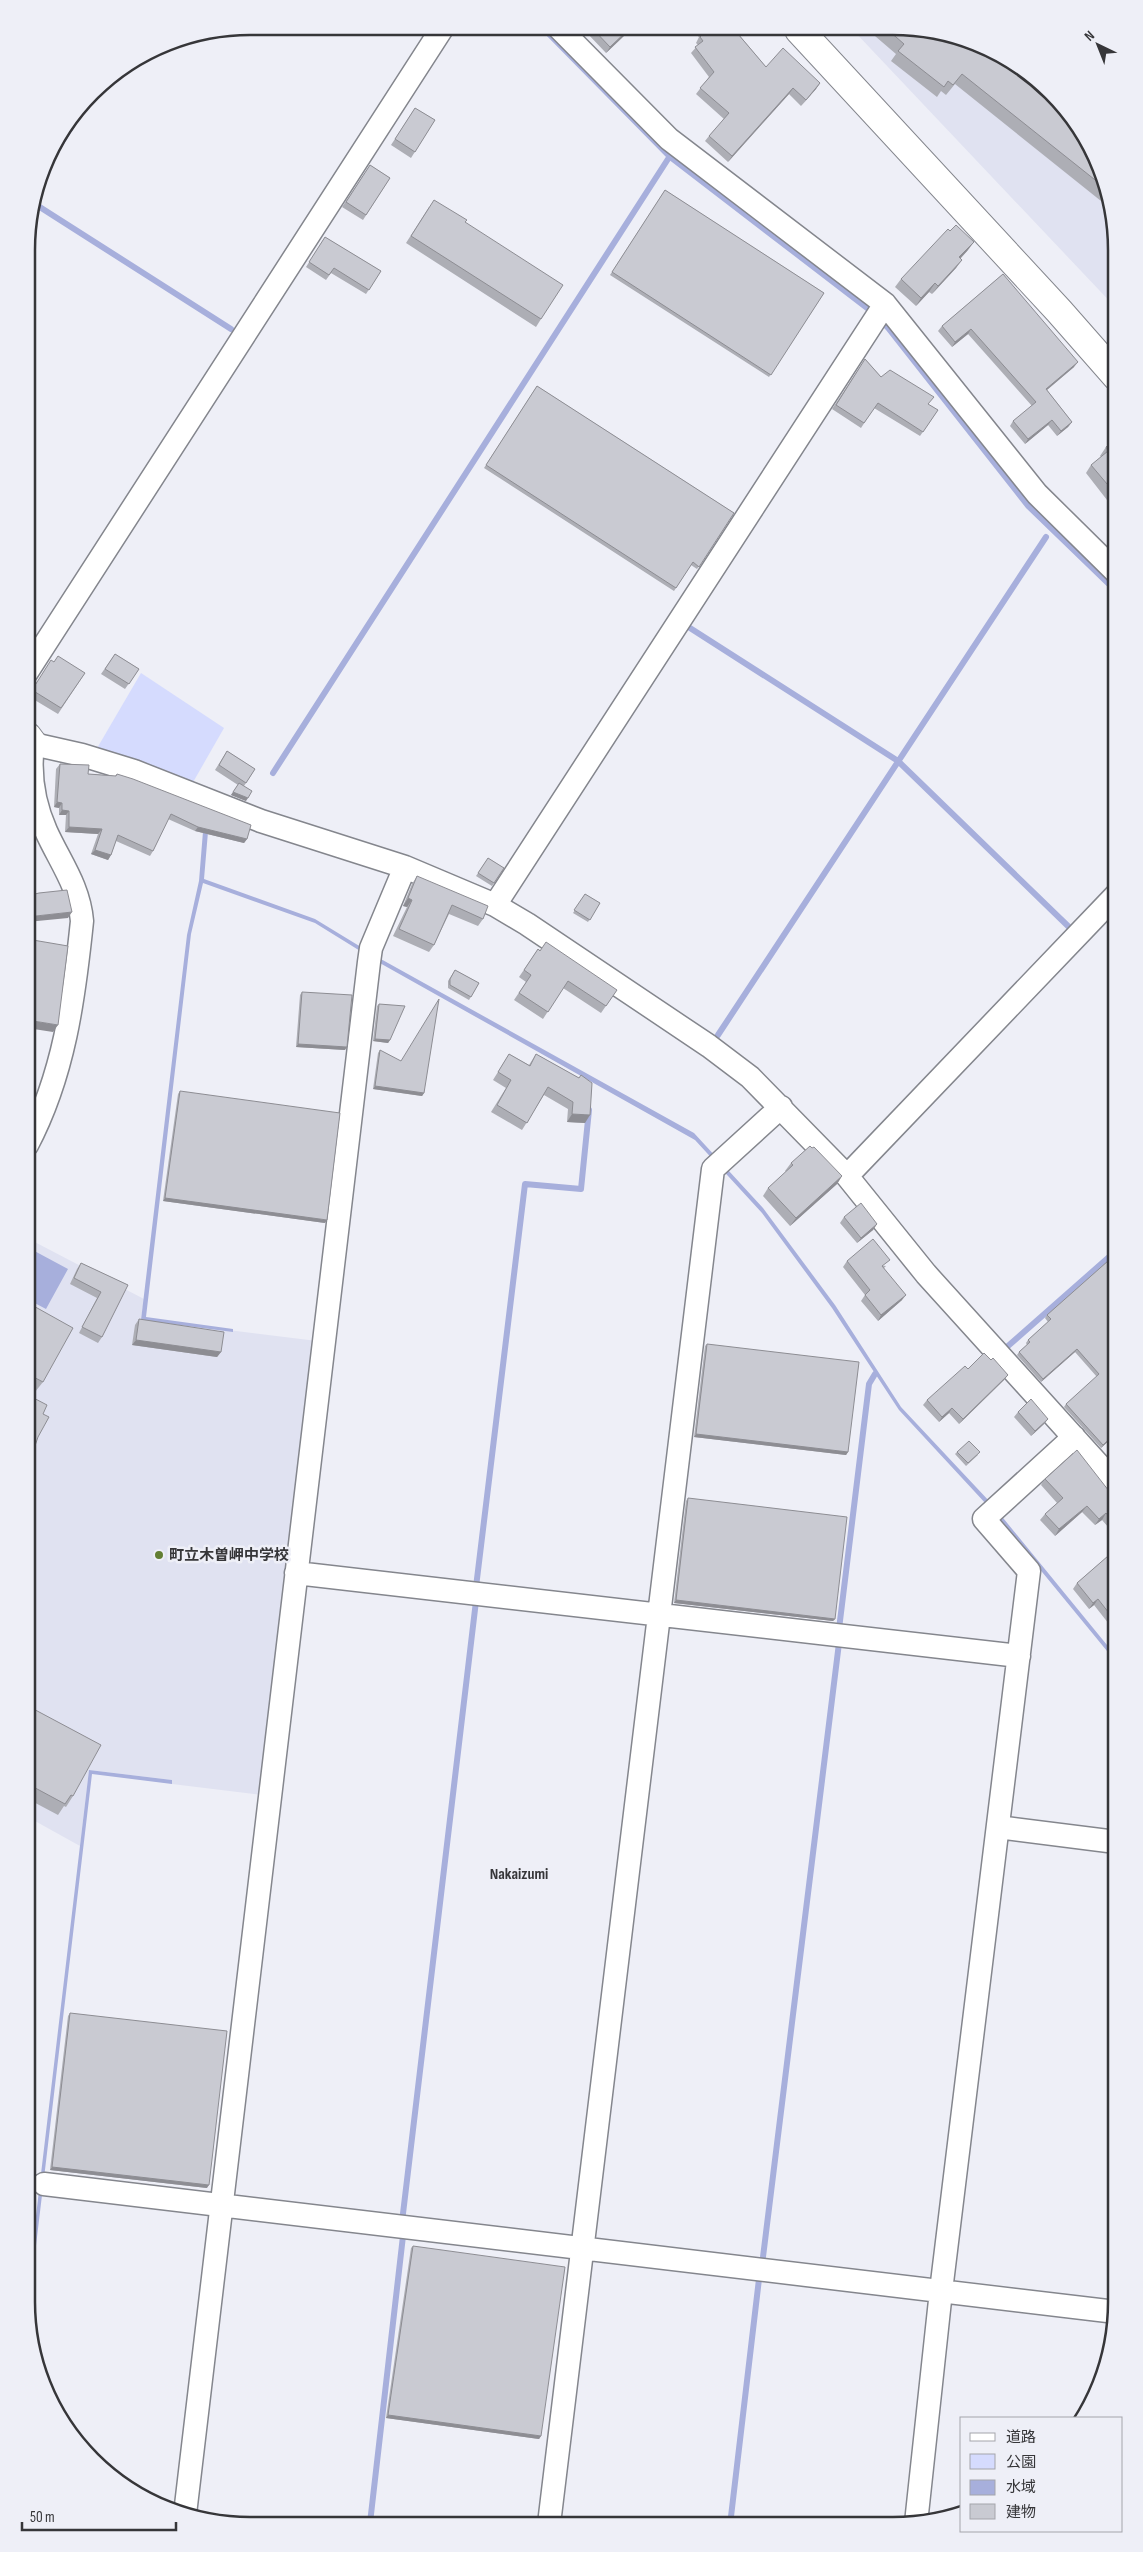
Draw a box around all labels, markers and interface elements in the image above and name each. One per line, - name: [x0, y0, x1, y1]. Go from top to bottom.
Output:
- north arrow: [1073, 20, 1123, 70]
- text: N: [1081, 27, 1098, 45]
- place label: 町立木曽岬中学校: [169, 1546, 289, 1565]
- marker: 町立木曽岬中学校: [153, 1549, 165, 1561]
- district label: Nakaizumi: [490, 1865, 548, 1884]
- legend: [960, 2417, 1123, 2532]
- text: 道路: [1006, 2428, 1036, 2447]
- text: 公園: [1006, 2453, 1036, 2472]
- text: 水域: [1006, 2478, 1036, 2497]
- scale bar: [22, 2500, 176, 2532]
- text: 建物: [1006, 2503, 1036, 2522]
- text: 50 m: [30, 2508, 55, 2527]

